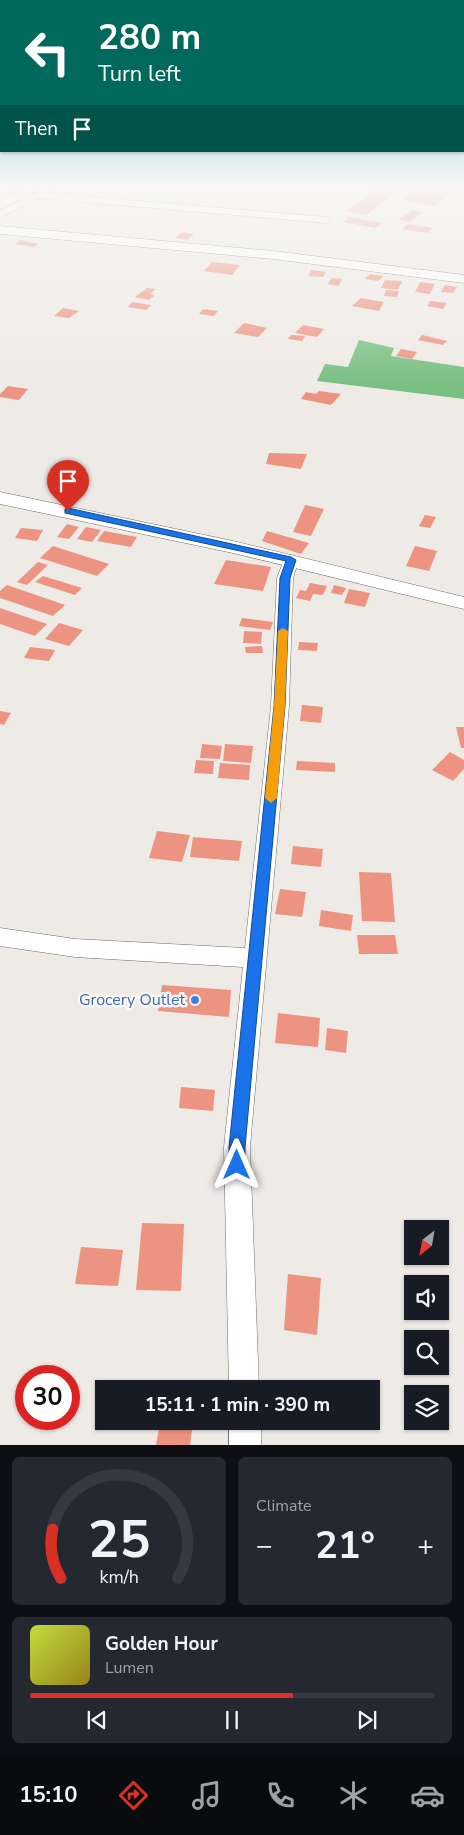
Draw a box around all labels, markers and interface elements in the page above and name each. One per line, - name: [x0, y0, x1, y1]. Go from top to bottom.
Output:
- text: 280 m: [98, 14, 201, 61]
- icon: left: [15, 20, 80, 85]
- text: Turn left: [98, 59, 181, 89]
- icon: arrive: [68, 115, 96, 143]
- text: Then: [15, 116, 58, 142]
- pin: [47, 460, 89, 511]
- icon: arrive: [54, 467, 82, 495]
- place label: Grocery Outlet: [79, 989, 185, 1011]
- marker: Grocery Outlet: [189, 994, 201, 1006]
- position arrow: [210, 1138, 262, 1190]
- north arrow: [404, 1220, 449, 1265]
- map controls: [404, 1220, 449, 1430]
- button: sound: [404, 1275, 449, 1320]
- button: search: [404, 1330, 449, 1375]
- speed limit sign: 30: [15, 1365, 80, 1430]
- button: layers: [404, 1385, 449, 1430]
- text: 15:11 · 1 min · 390 m: [145, 1392, 330, 1418]
- text: Climate: [256, 1495, 311, 1517]
- text: 25: [88, 1504, 150, 1575]
- text: 21°: [315, 1520, 375, 1571]
- text: −: [256, 1527, 273, 1565]
- text: +: [417, 1527, 434, 1565]
- text: km/h: [99, 1565, 139, 1589]
- text: Golden Hour: [105, 1631, 218, 1657]
- text: Lumen: [105, 1657, 154, 1679]
- icon: previous: [83, 1706, 111, 1734]
- icon: pause: [218, 1706, 246, 1734]
- icon: next: [353, 1706, 381, 1734]
- icon: directions: [116, 1778, 151, 1813]
- icon: music: [189, 1778, 224, 1813]
- icon: phone: [263, 1778, 298, 1813]
- icon: climate: [336, 1778, 371, 1813]
- icon: car: [410, 1778, 445, 1813]
- text: 15:10: [19, 1780, 77, 1810]

